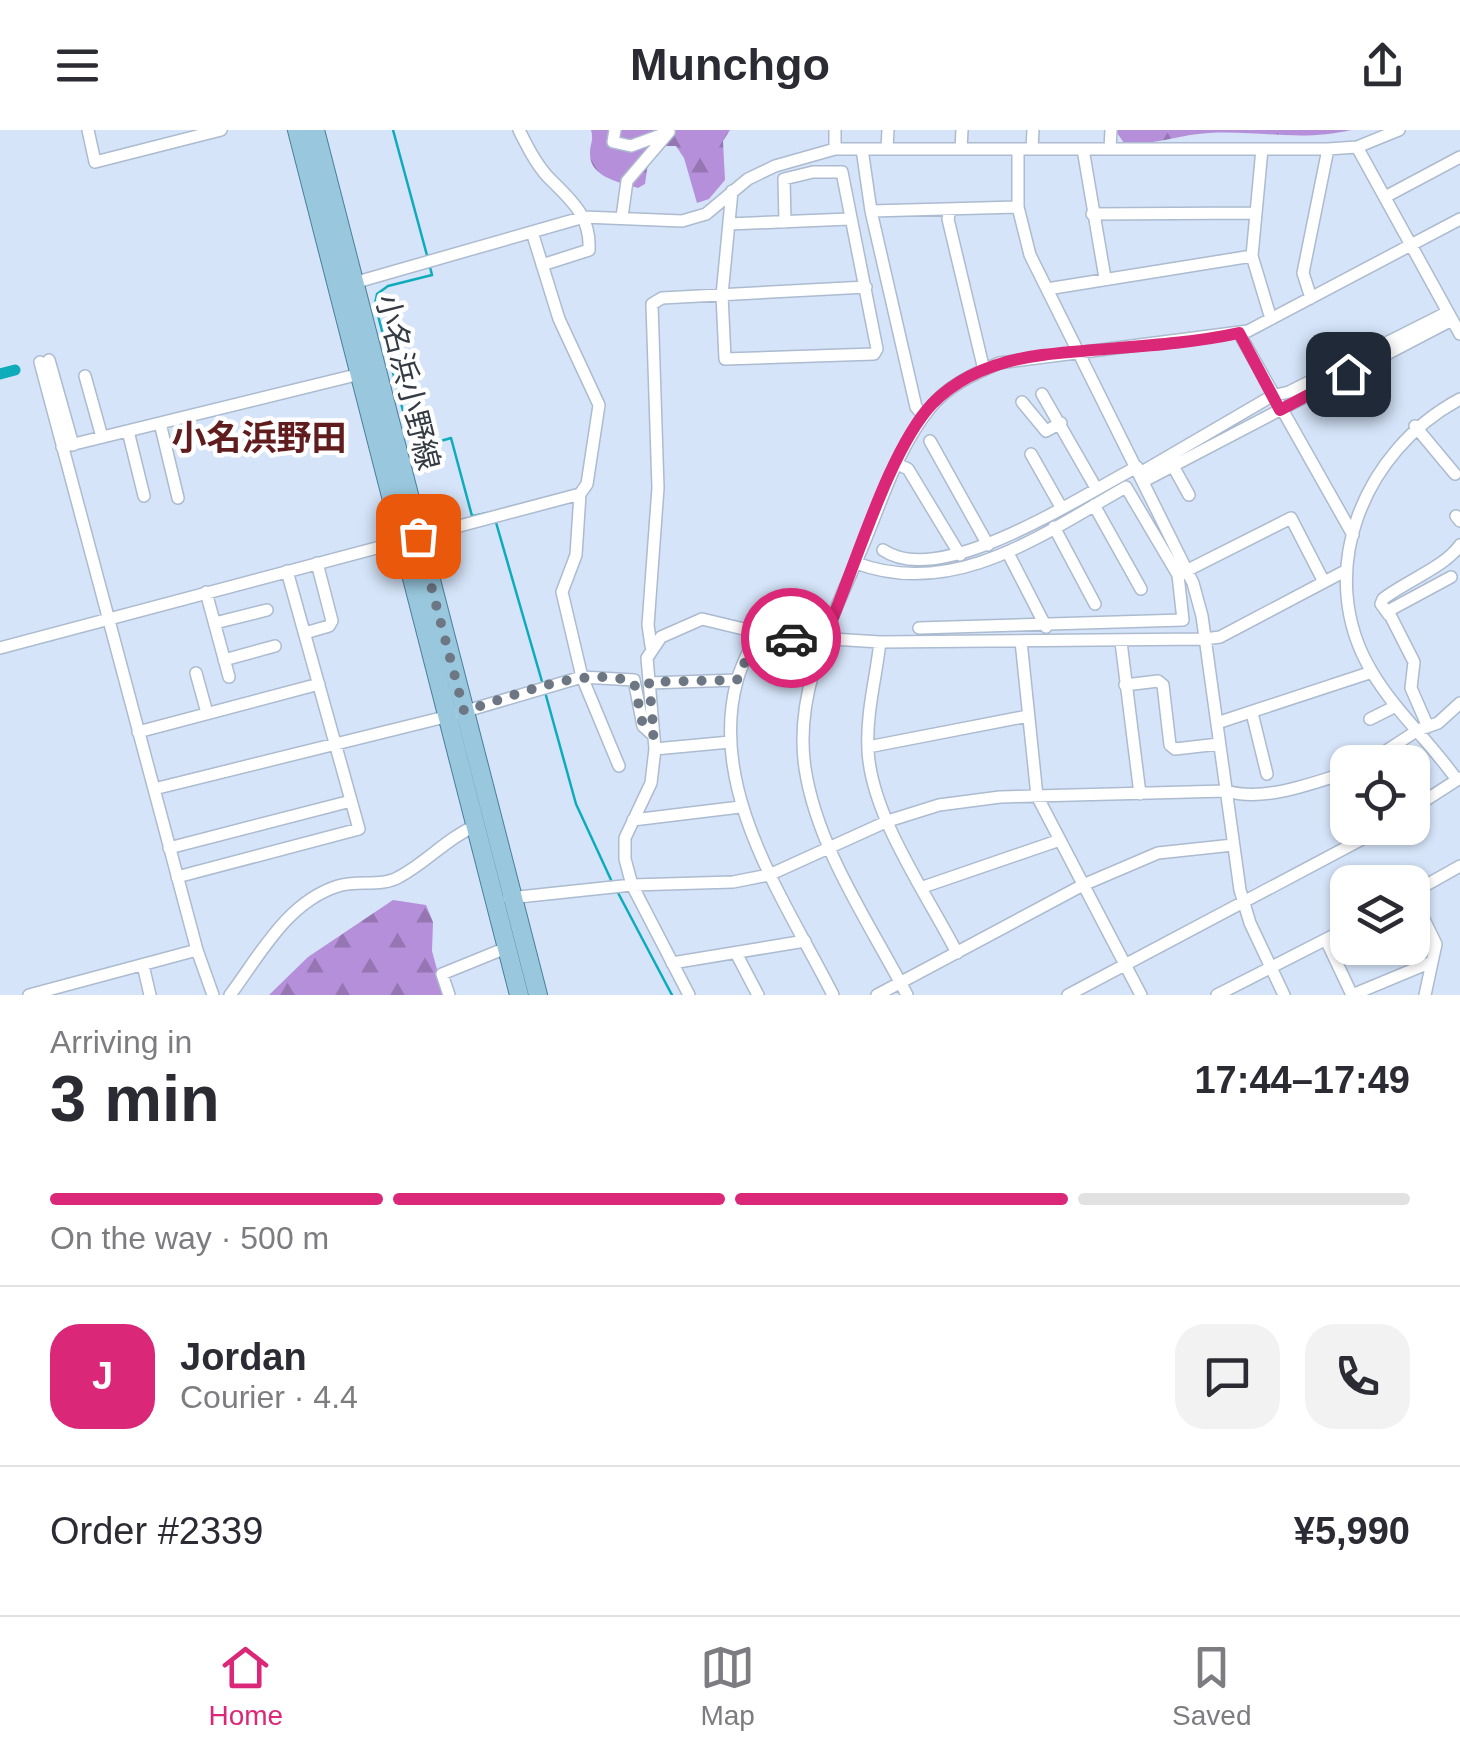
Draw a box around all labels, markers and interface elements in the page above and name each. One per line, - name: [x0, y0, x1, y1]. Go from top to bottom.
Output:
- icon: menu: [50, 38, 105, 93]
- icon: share: [1355, 38, 1410, 93]
- text: Munchgo: [630, 39, 830, 90]
- street label: 小名浜小野線: [370, 291, 446, 473]
- pin: [1306, 332, 1391, 417]
- icon: home: [1321, 347, 1376, 402]
- district label: 小名浜野田: [171, 418, 347, 457]
- pin: [376, 494, 461, 579]
- icon: bag: [391, 509, 446, 564]
- courier: [741, 588, 841, 688]
- icon: car: [764, 611, 819, 666]
- map controls: [1330, 745, 1430, 965]
- button: locate: [1330, 745, 1430, 845]
- button: layers: [1330, 865, 1430, 965]
- text: Arriving in: [50, 1024, 192, 1060]
- text: 17:44–17:49: [1194, 1059, 1410, 1101]
- text: 3 min: [50, 1062, 220, 1135]
- text: On the way · 500 m: [50, 1220, 329, 1256]
- button: chat: [1175, 1324, 1280, 1429]
- button: phone: [1305, 1324, 1410, 1429]
- text: Jordan: [180, 1336, 307, 1378]
- text: J: [92, 1355, 113, 1397]
- text: Courier · 4.4: [180, 1379, 358, 1415]
- text: Order #2339: [50, 1510, 263, 1552]
- text: ¥5,990: [1294, 1510, 1410, 1552]
- tab: Home: [208, 1640, 283, 1732]
- tab: Map: [700, 1640, 755, 1732]
- tab: Saved: [1172, 1640, 1251, 1732]

